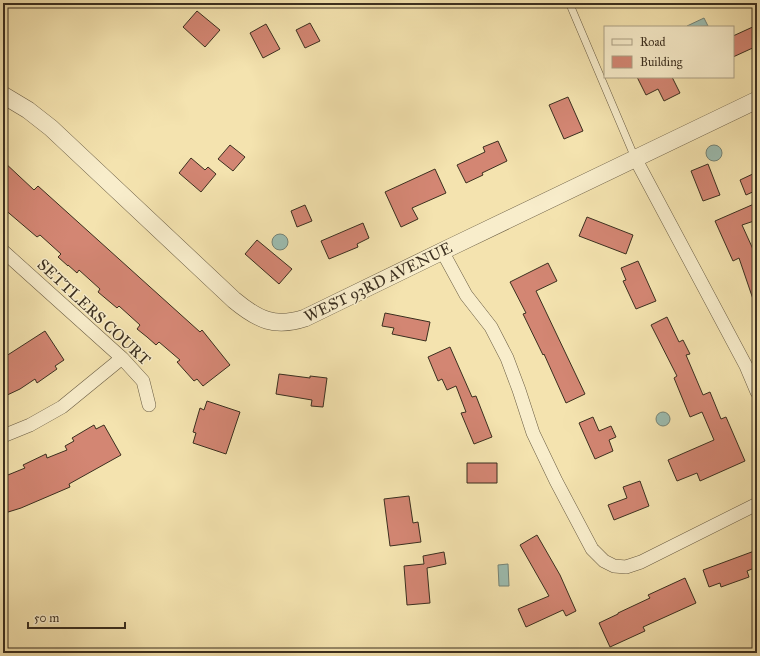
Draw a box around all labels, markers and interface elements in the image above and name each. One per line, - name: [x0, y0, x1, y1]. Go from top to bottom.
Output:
- legend: [604, 26, 734, 78]
- text: Road: [640, 35, 666, 49]
- text: Building: [640, 55, 683, 70]
- street label: WEST 93RD AVENUE: [301, 238, 455, 326]
- street label: SETTLERS COURT: [34, 255, 154, 369]
- scale bar: [28, 604, 125, 630]
- text: 50 m: [34, 611, 59, 625]

